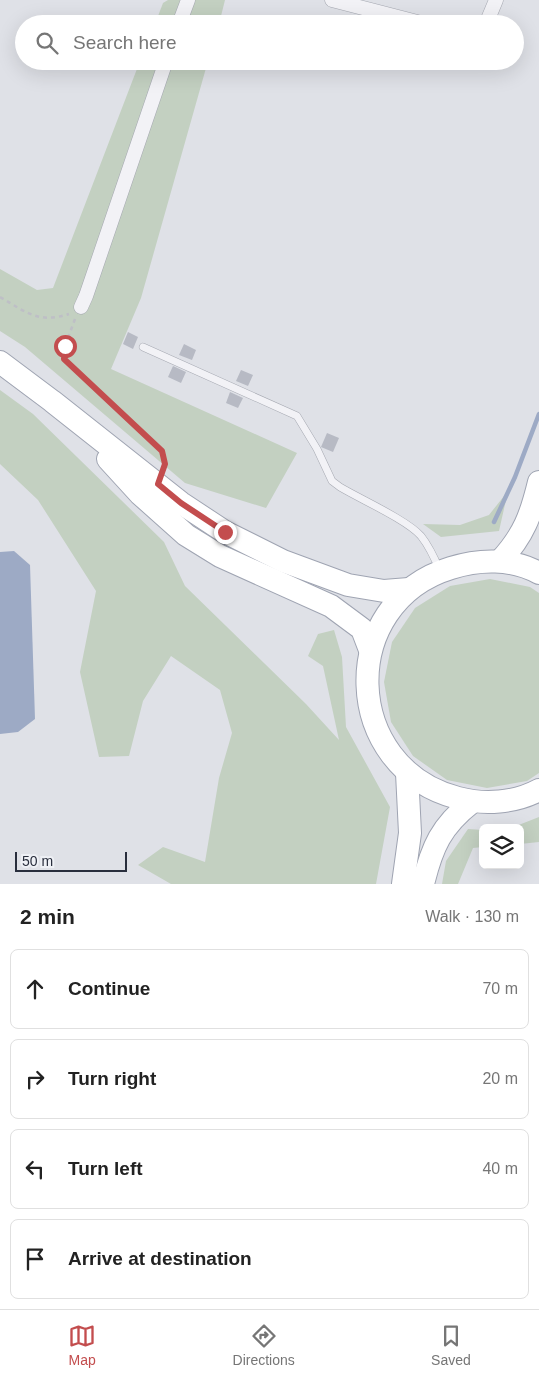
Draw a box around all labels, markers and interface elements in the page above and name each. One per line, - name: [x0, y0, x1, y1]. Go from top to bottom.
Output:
- search box: [15, 15, 524, 70]
- icon: search: [33, 29, 61, 57]
- text: Search here: [73, 32, 177, 53]
- route start: [54, 335, 77, 358]
- route end: [214, 521, 237, 544]
- map controls: [479, 824, 524, 869]
- button: layers: [479, 824, 524, 869]
- scale bar: [15, 849, 128, 872]
- text: 50 m: [22, 853, 53, 869]
- text: 2 min: [20, 905, 75, 928]
- text: Walk · 130 m: [425, 908, 519, 925]
- icon: ahead: [21, 975, 49, 1003]
- text: Continue: [68, 978, 150, 999]
- text: 70 m: [482, 980, 518, 997]
- icon: right: [21, 1065, 49, 1093]
- text: Turn right: [68, 1068, 156, 1089]
- text: 20 m: [482, 1070, 518, 1087]
- icon: left: [21, 1155, 49, 1183]
- text: Turn left: [68, 1158, 143, 1179]
- text: 40 m: [482, 1160, 518, 1177]
- icon: arrive: [21, 1245, 49, 1273]
- text: Arrive at destination: [68, 1248, 252, 1269]
- tab: Map: [68, 1322, 96, 1368]
- tab: Directions: [233, 1322, 295, 1368]
- tab: Saved: [431, 1322, 471, 1368]

